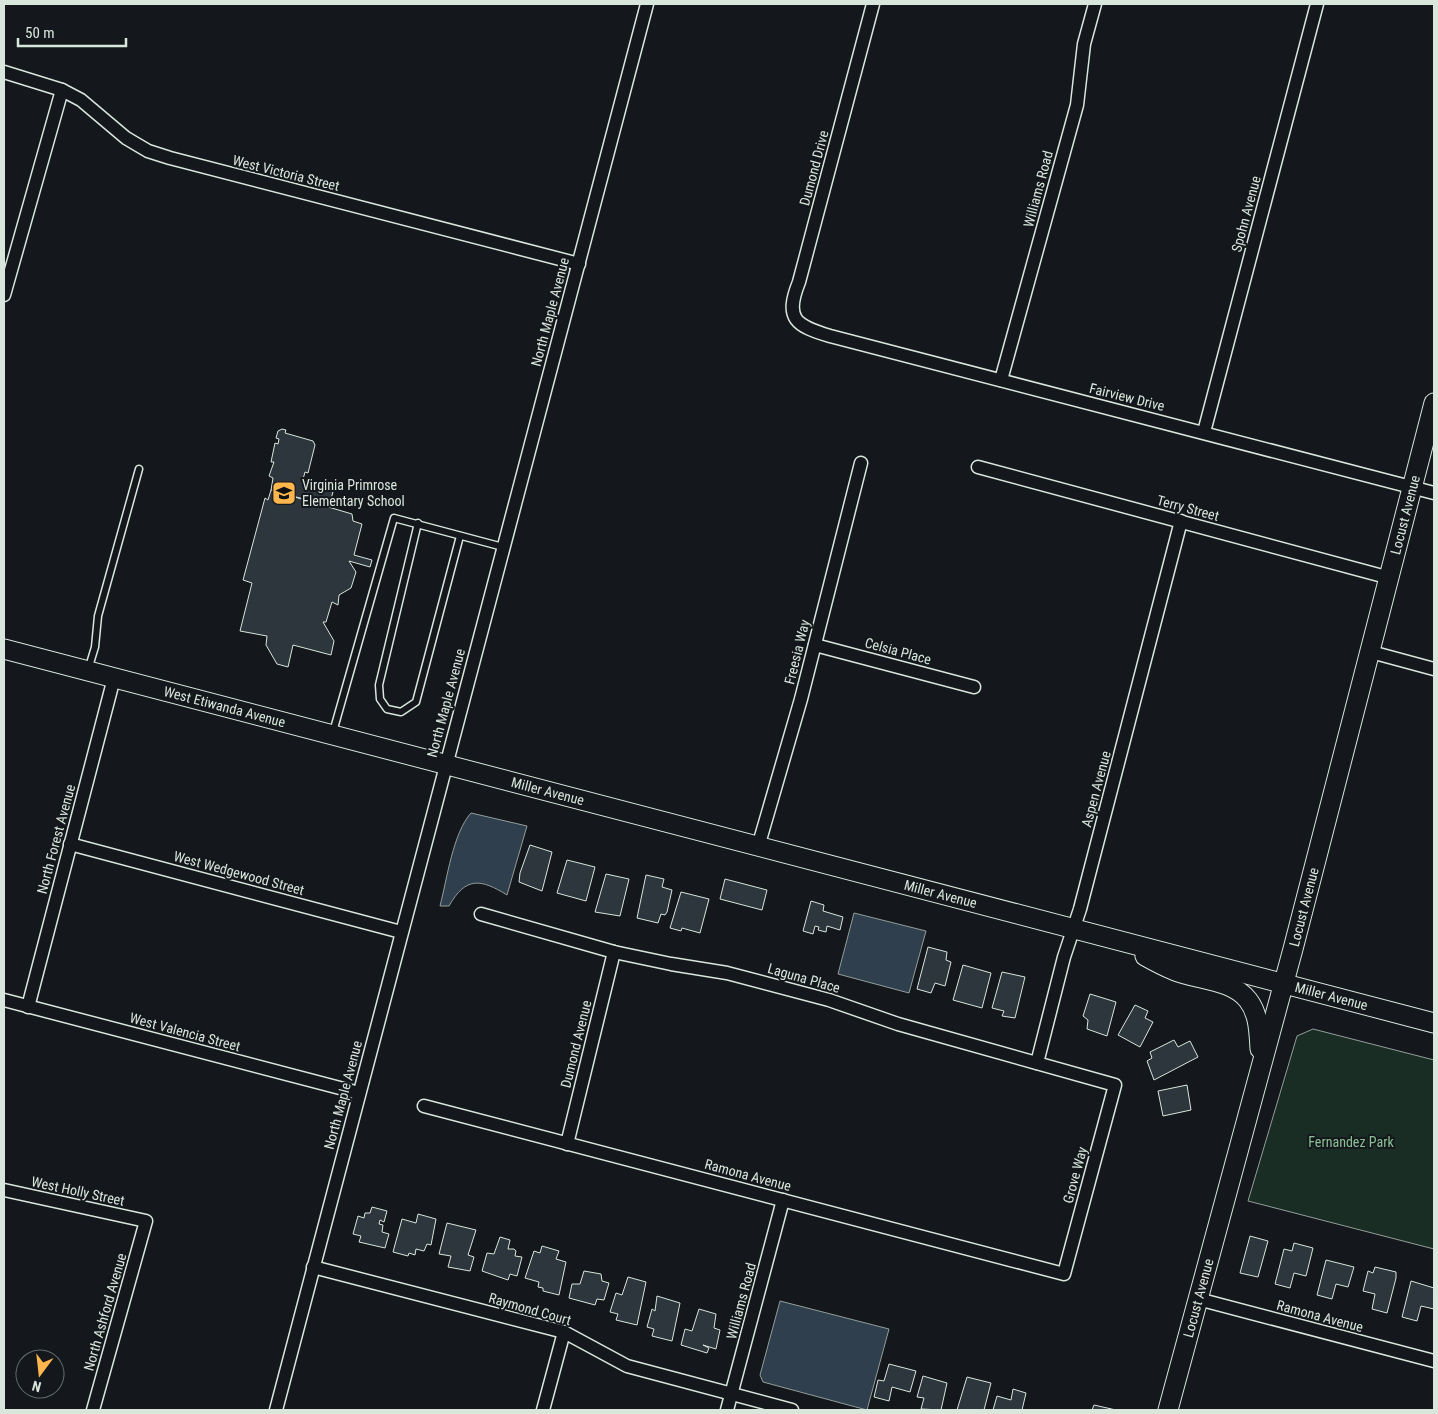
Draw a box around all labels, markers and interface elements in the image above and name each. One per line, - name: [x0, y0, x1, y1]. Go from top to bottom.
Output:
- scale bar: [18, 15, 125, 47]
- text: 50 m: [25, 24, 55, 42]
- street label: Dumond Drive: [796, 128, 832, 207]
- street label: Williams Road: [1020, 149, 1056, 229]
- street label: West Victoria Street: [231, 152, 341, 194]
- street label: Spohn Avenue: [1228, 174, 1264, 254]
- street label: North Maple Avenue: [528, 255, 572, 368]
- street label: Fairview Drive: [1088, 380, 1167, 414]
- street label: Locust Avenue: [1387, 473, 1423, 556]
- place label: Virginia Primrose Elementary School: [302, 477, 405, 509]
- school or university icon: Virginia Primrose Elementary School: [271, 480, 297, 506]
- street label: Terry Street: [1155, 492, 1221, 524]
- street label: Freesia Way: [781, 618, 813, 686]
- street label: Celsia Place: [863, 634, 933, 668]
- street label: North Maple Avenue: [424, 646, 468, 759]
- street label: West Etiwanda Avenue: [162, 683, 287, 730]
- street label: Aspen Avenue: [1078, 749, 1114, 829]
- street label: Miller Avenue: [510, 774, 586, 808]
- street label: North Forest Avenue: [34, 782, 78, 896]
- street label: West Wedgewood Street: [172, 848, 306, 898]
- street label: Locust Avenue: [1286, 865, 1322, 948]
- street label: Miller Avenue: [902, 877, 979, 911]
- street label: Laguna Place: [766, 960, 842, 996]
- street label: Miller Avenue: [1293, 979, 1370, 1013]
- street label: Dumond Avenue: [557, 998, 595, 1089]
- street label: West Valencia Street: [128, 1010, 242, 1054]
- street label: North Maple Avenue: [321, 1038, 365, 1151]
- park label: Fernandez Park: [1308, 1134, 1394, 1150]
- street label: Grove Way: [1060, 1145, 1090, 1205]
- street label: Ramona Avenue: [703, 1156, 793, 1194]
- street label: West Holly Street: [30, 1173, 126, 1209]
- street label: North Ashford Avenue: [81, 1251, 130, 1373]
- street label: Locust Avenue: [1180, 1256, 1217, 1339]
- street label: Williams Road: [723, 1261, 759, 1341]
- street label: Raymond Court: [487, 1290, 573, 1328]
- street label: Ramona Avenue: [1275, 1297, 1365, 1335]
- north arrow: [15, 1349, 65, 1399]
- text: N: [30, 1378, 43, 1395]

